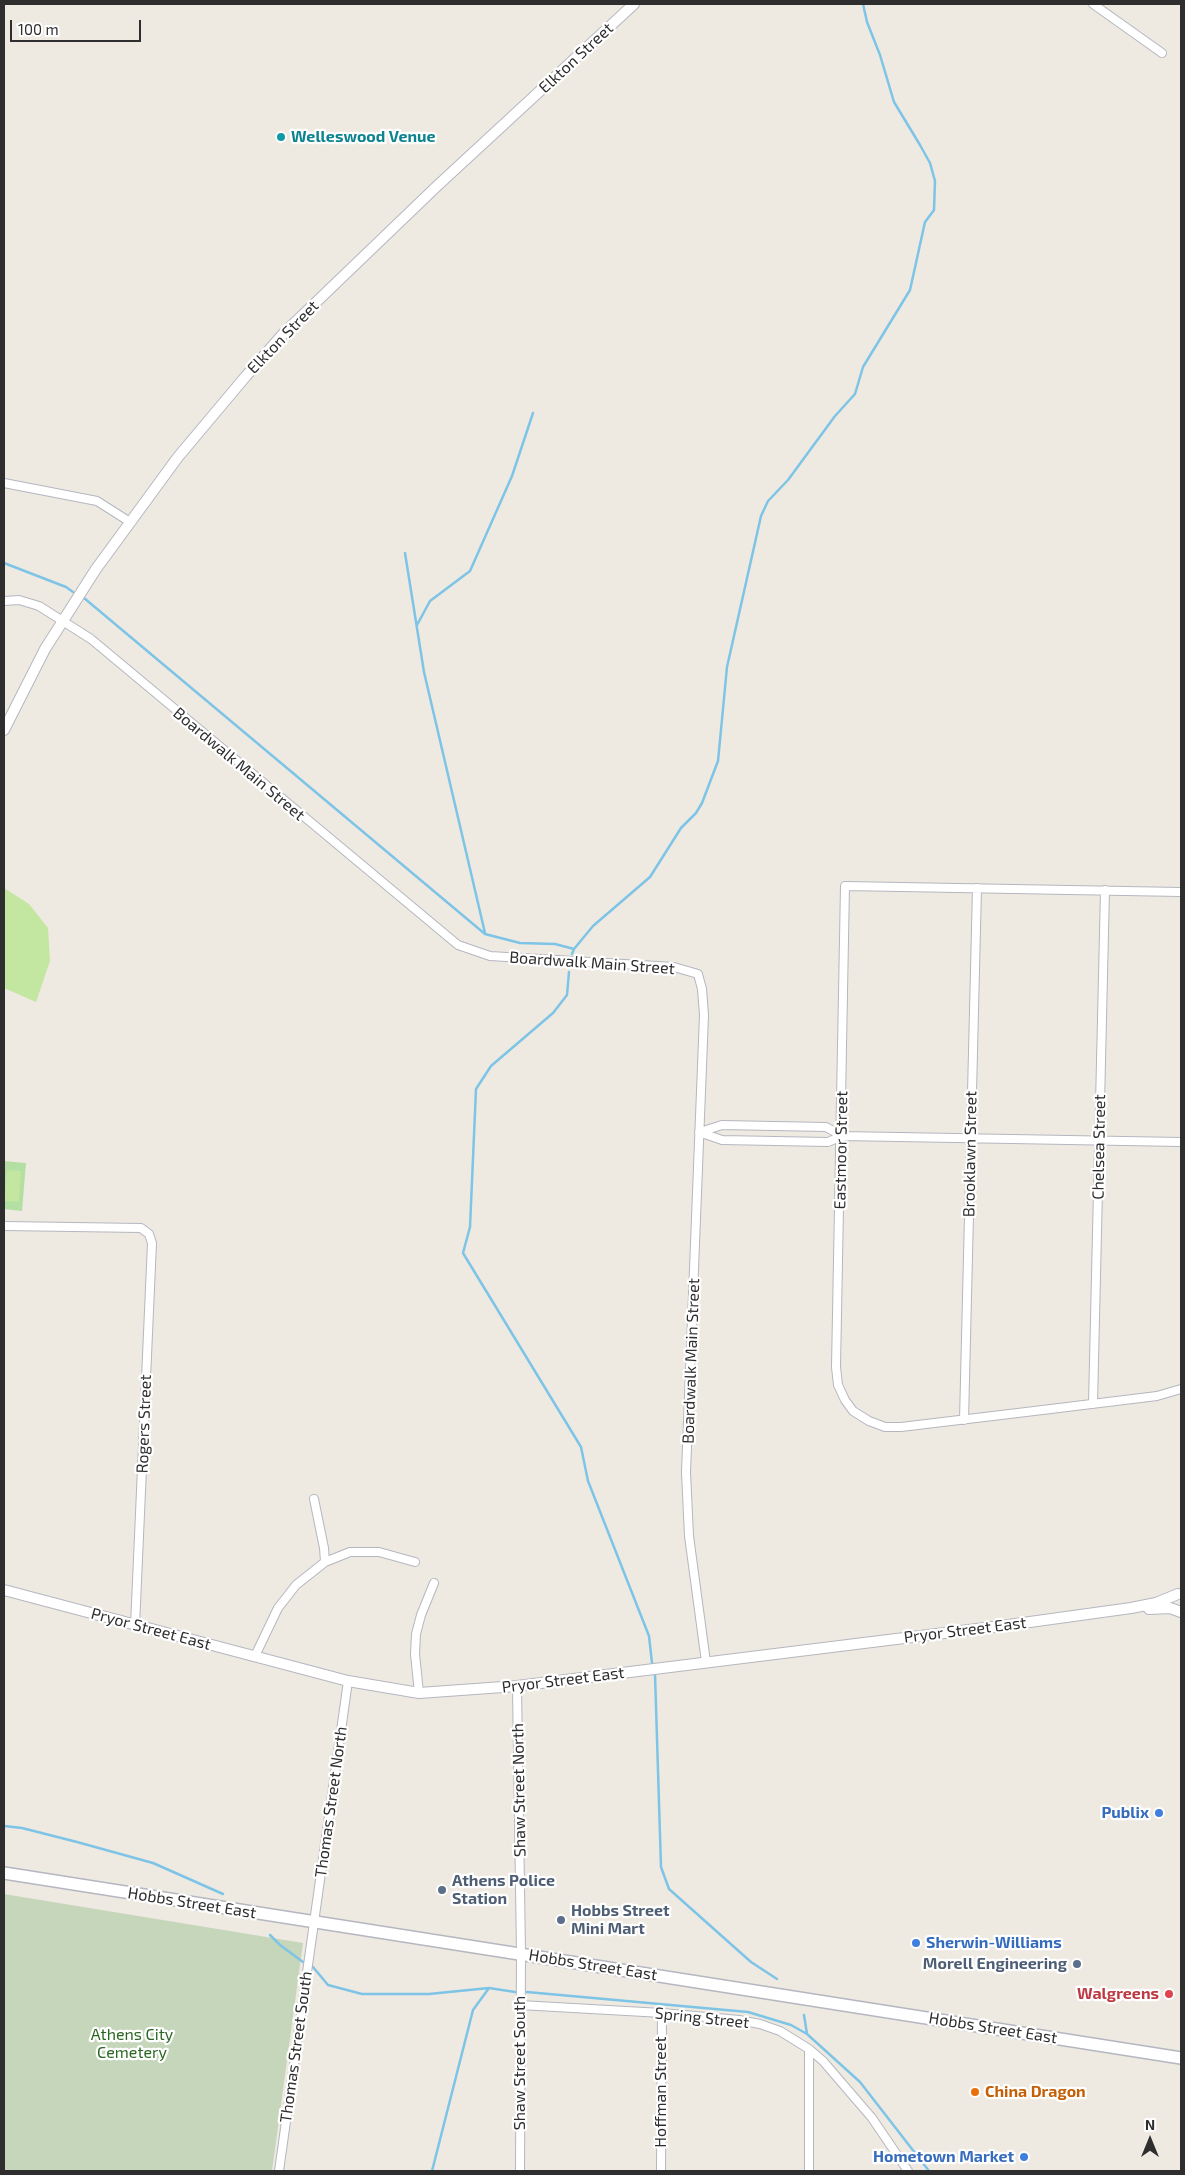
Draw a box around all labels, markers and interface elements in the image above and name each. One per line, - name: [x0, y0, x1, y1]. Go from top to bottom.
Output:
- scale bar: [12, 10, 144, 42]
- street label: Elkton Street: [535, 19, 617, 97]
- text: 100 m: [18, 20, 59, 38]
- place label: Welleswood Venue: [291, 127, 436, 147]
- marker: Welleswood Venue: [275, 131, 287, 143]
- street label: Elkton Street: [243, 296, 323, 378]
- street label: Boardwalk Main Street: [169, 703, 309, 825]
- street label: Boardwalk Main Street: [509, 948, 675, 978]
- street label: Eastmoor Street: [830, 1091, 852, 1209]
- street label: Brooklawn Street: [959, 1091, 981, 1217]
- street label: Chelsea Street: [1088, 1094, 1110, 1200]
- street label: Boardwalk Main Street: [679, 1278, 703, 1444]
- street label: Rogers Street: [133, 1374, 155, 1474]
- street label: Pryor Street East: [89, 1604, 213, 1654]
- street label: Pryor Street East: [903, 1613, 1027, 1647]
- street label: Pryor Street East: [501, 1663, 625, 1697]
- street label: Shaw Street North: [508, 1723, 530, 1857]
- street label: Thomas Street North: [311, 1725, 351, 1879]
- place label: Publix: [1101, 1803, 1149, 1823]
- marker: Publix: [1153, 1807, 1165, 1819]
- place label: Athens Police Station: [452, 1871, 555, 1909]
- street label: Hobbs Street East: [126, 1883, 258, 1923]
- marker: Athens Police Station: [436, 1884, 448, 1896]
- place label: Hobbs Street Mini Mart: [571, 1901, 670, 1939]
- marker: Hobbs Street Mini Mart: [555, 1914, 567, 1926]
- place label: Sherwin-Williams: [926, 1933, 1062, 1953]
- marker: Sherwin-Williams: [910, 1937, 922, 1949]
- street label: Hobbs Street East: [527, 1945, 659, 1985]
- place label: Morell Engineering: [923, 1954, 1067, 1974]
- marker: Morell Engineering: [1071, 1958, 1083, 1970]
- street label: Thomas Street South: [276, 1970, 316, 2124]
- place label: Walgreens: [1077, 1984, 1159, 2004]
- marker: Walgreens: [1163, 1988, 1175, 2000]
- street label: Shaw Street South: [510, 1996, 530, 2130]
- street label: Spring Street: [654, 2003, 750, 2033]
- street label: Hobbs Street East: [927, 2008, 1059, 2048]
- park label: Athens City Cemetery: [91, 2025, 173, 2063]
- street label: Hoffman Street: [651, 2036, 671, 2148]
- place label: China Dragon: [985, 2082, 1086, 2102]
- marker: China Dragon: [969, 2086, 981, 2098]
- north arrow: [1125, 2115, 1175, 2165]
- text: N: [1145, 2116, 1155, 2133]
- place label: Hometown Market: [873, 2147, 1014, 2167]
- marker: Hometown Market: [1018, 2151, 1030, 2163]

